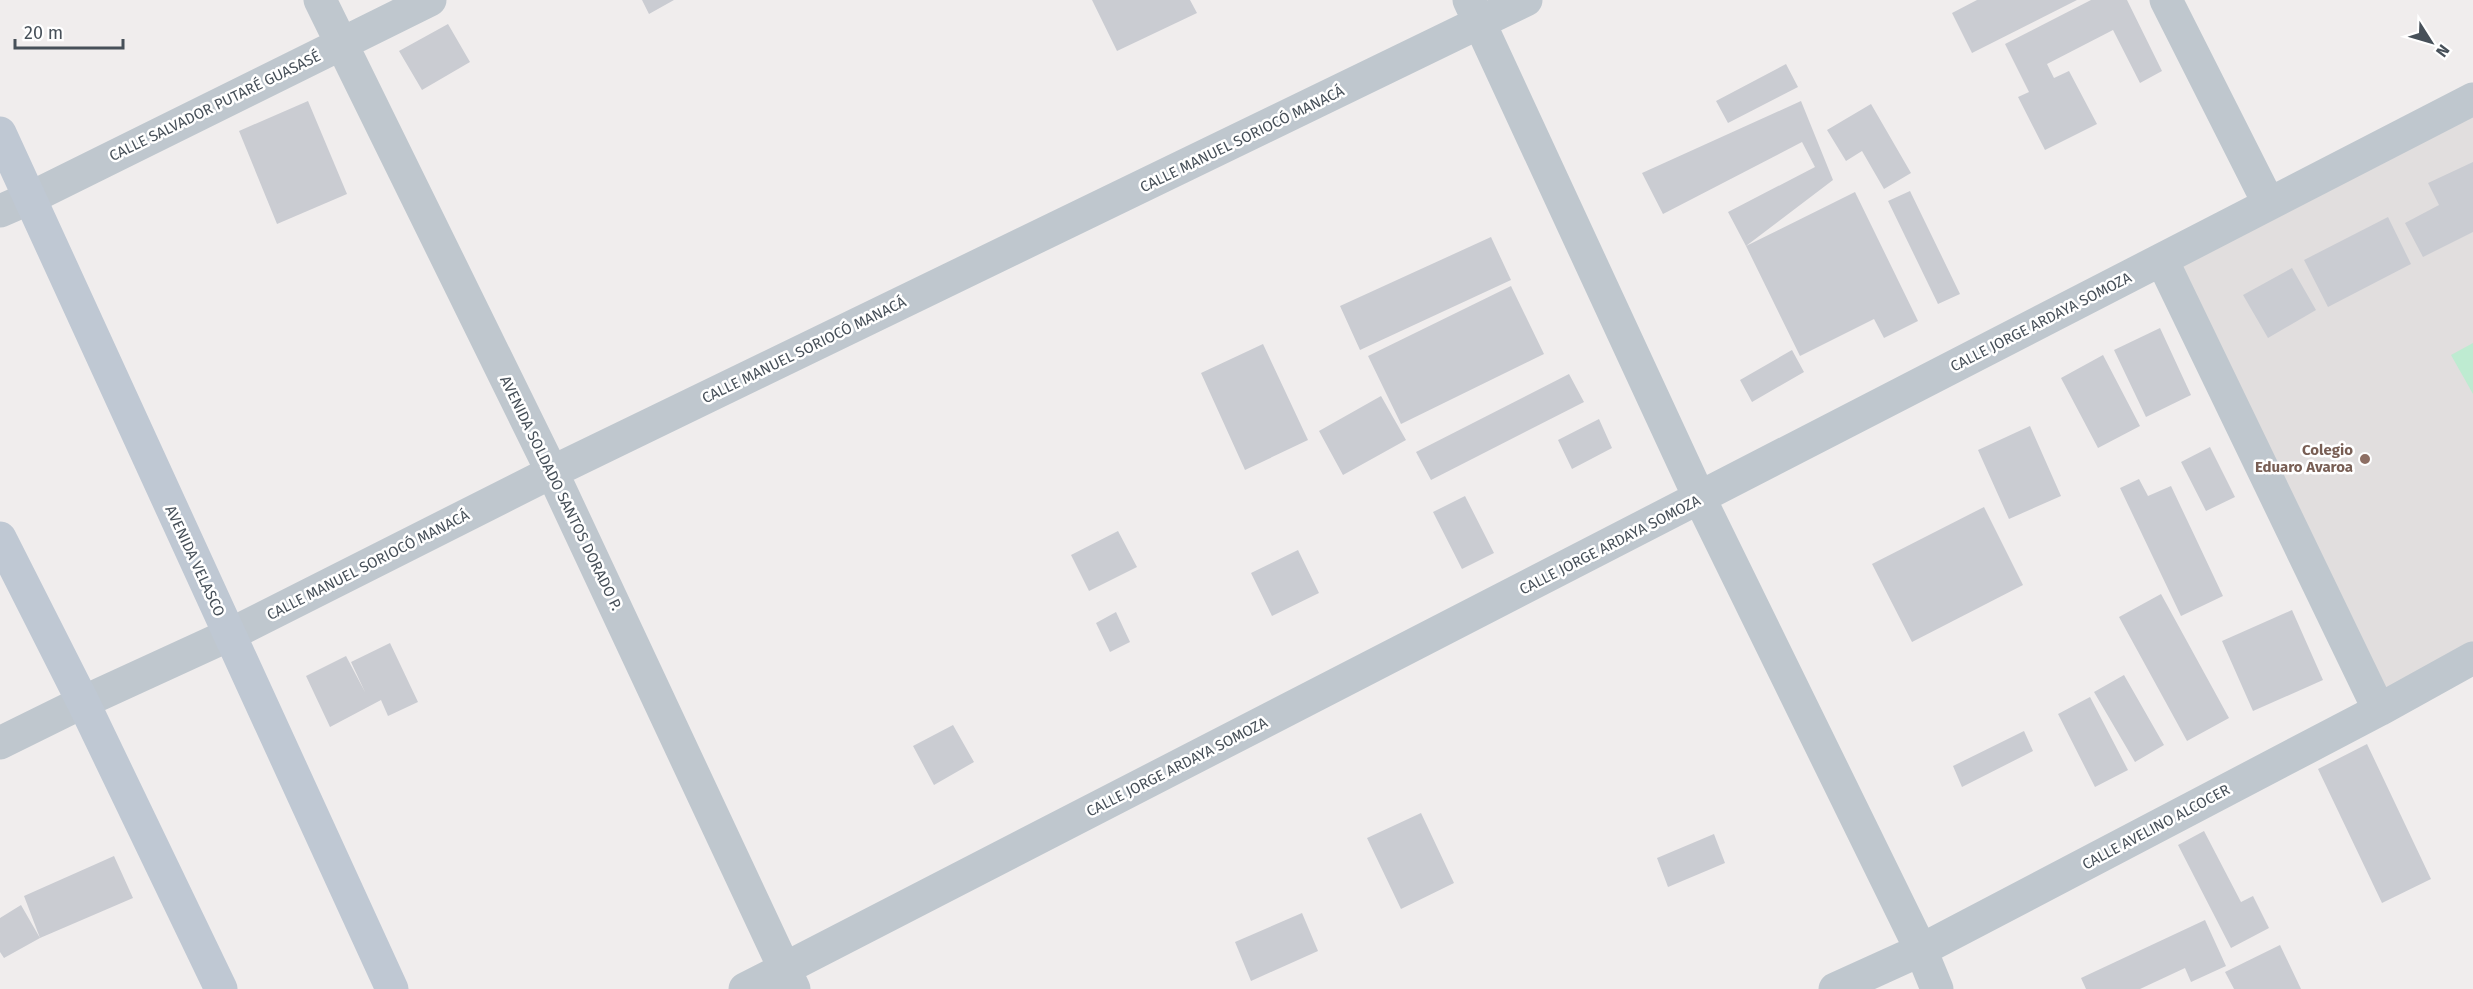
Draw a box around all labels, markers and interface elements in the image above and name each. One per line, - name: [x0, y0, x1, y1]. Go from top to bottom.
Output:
- scale bar: [15, 12, 123, 50]
- north arrow: [2401, 12, 2461, 72]
- text: 20 m: [24, 22, 63, 44]
- text: N: [2432, 41, 2453, 61]
- street label: CALLE SALVADOR PUTARÉ GUASASÉ: [106, 47, 324, 165]
- street label: CALLE MANUEL SORIOCÓ MANACÁ: [1137, 81, 1347, 196]
- street label: CALLE JORGE ARDAYA SOMOZA: [1947, 268, 2135, 376]
- street label: CALLE MANUEL SORIOCÓ MANACÁ: [699, 292, 909, 407]
- street label: AVENIDA SOLDADO SANTOS DORADO P.: [496, 373, 626, 613]
- place label: Colegio Eduaro Avaroa: [2255, 441, 2353, 476]
- marker: Colegio Eduaro Avaroa: [2358, 452, 2372, 466]
- street label: CALLE JORGE ARDAYA SOMOZA: [1516, 491, 1704, 599]
- street label: AVENIDA VELASCO: [161, 503, 229, 619]
- street label: CALLE MANUEL SORIOCÓ MANACÁ: [264, 506, 473, 624]
- street label: CALLE JORGE ARDAYA SOMOZA: [1083, 713, 1271, 821]
- street label: CALLE AVELINO ALCOCER: [2079, 780, 2233, 874]

